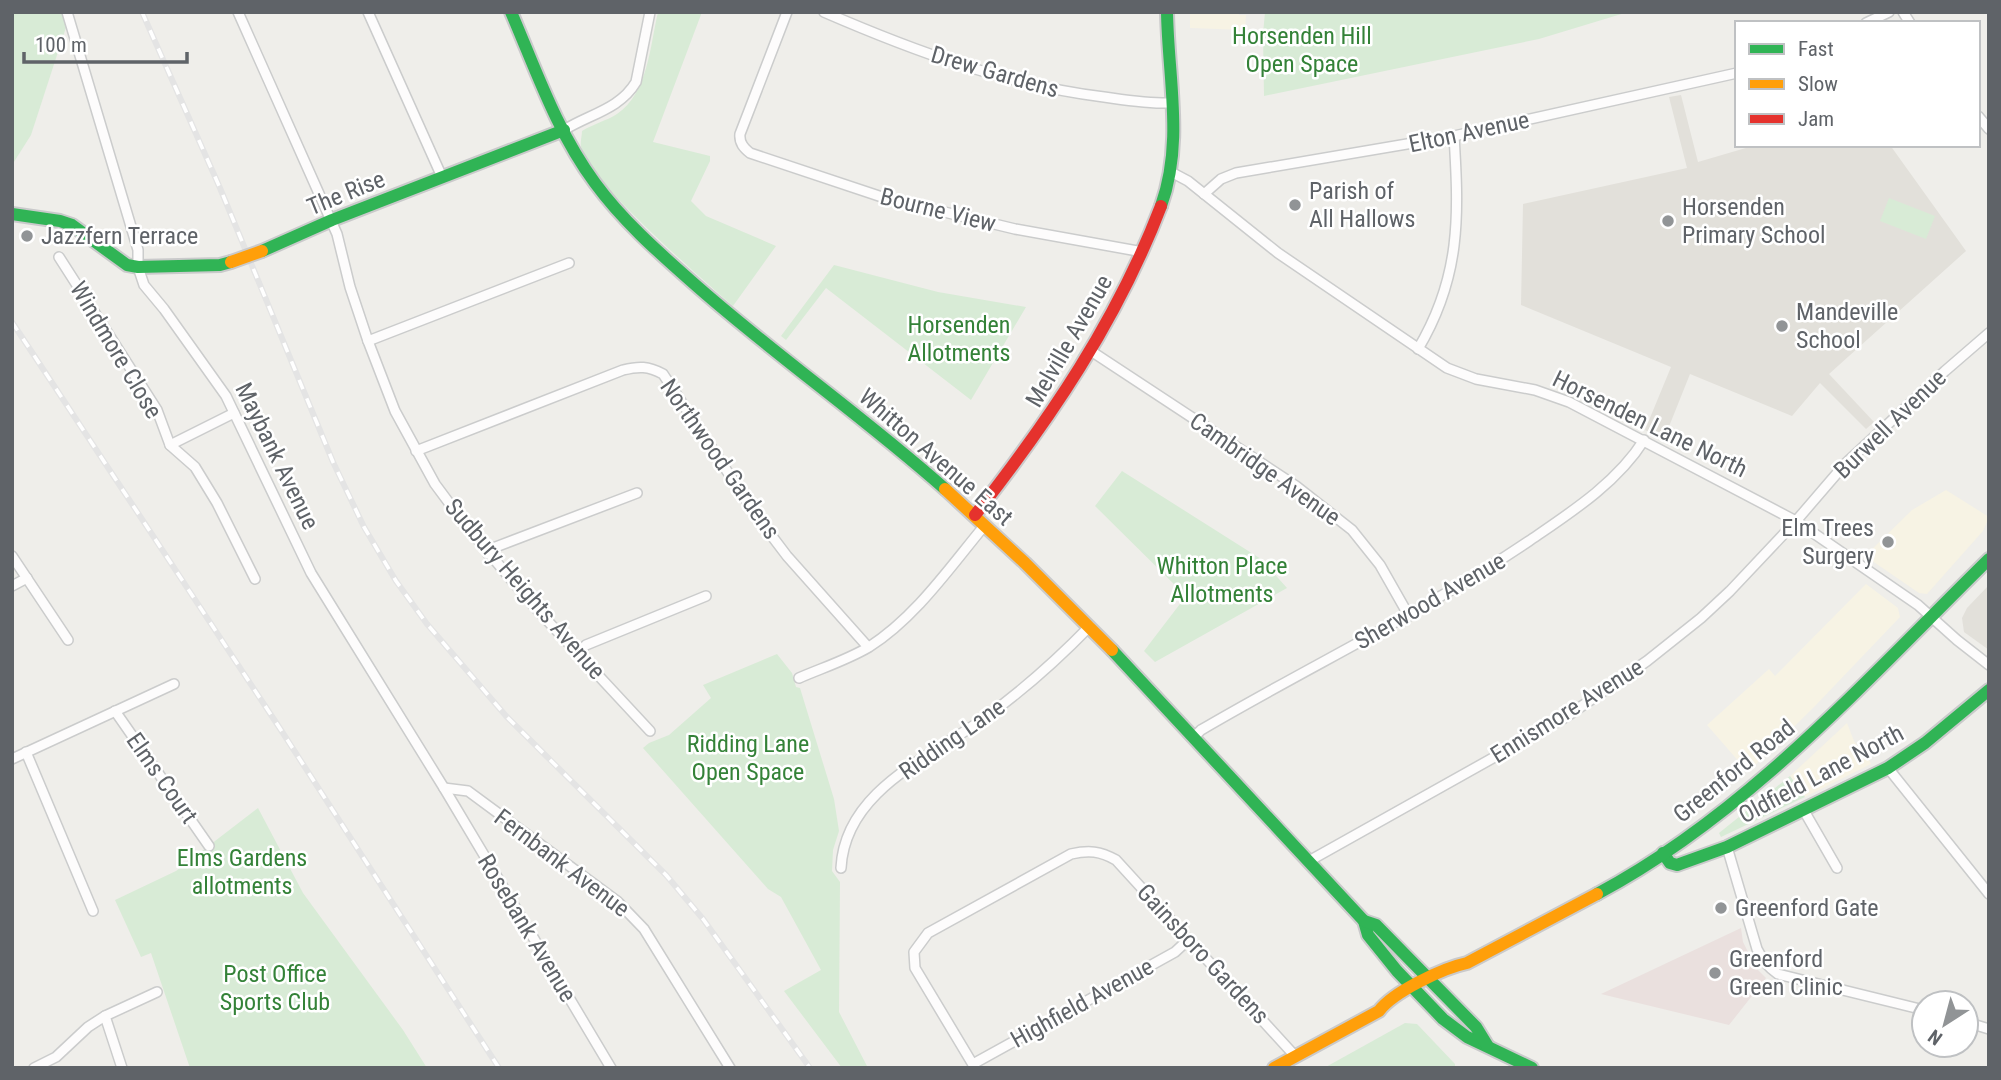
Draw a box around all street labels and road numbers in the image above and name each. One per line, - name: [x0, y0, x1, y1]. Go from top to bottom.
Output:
- street label: Drew Gardens: [928, 40, 1062, 104]
- street label: Elton Avenue: [1406, 106, 1532, 158]
- street label: The Rise: [303, 165, 389, 221]
- street label: Bourne View: [877, 182, 999, 238]
- street label: Melville Avenue: [1020, 270, 1118, 412]
- street label: Windmore Close: [64, 277, 168, 423]
- street label: Burwell Avenue: [1828, 364, 1952, 484]
- street label: Horsenden Lane North: [1548, 365, 1752, 483]
- street label: Northwood Gardens: [654, 374, 786, 544]
- street label: Maybank Avenue: [229, 378, 325, 534]
- street label: Whitton Avenue East: [853, 383, 1019, 531]
- street label: Cambridge Avenue: [1184, 407, 1346, 531]
- street label: Sudbury Heights Avenue: [439, 493, 611, 685]
- street label: Sherwood Avenue: [1350, 547, 1510, 655]
- street label: Ennismore Avenue: [1486, 653, 1648, 769]
- street label: Ridding Lane: [894, 692, 1010, 786]
- street label: Greenford Road: [1668, 714, 1800, 828]
- street label: Oldfield Lane North: [1734, 719, 1908, 829]
- street label: Elms Court: [121, 727, 203, 829]
- street label: Fernbank Avenue: [489, 803, 635, 923]
- street label: Rosebank Avenue: [472, 849, 582, 1007]
- street label: Gainsboro Gardens: [1131, 878, 1275, 1030]
- street label: Highfield Avenue: [1006, 952, 1158, 1054]

